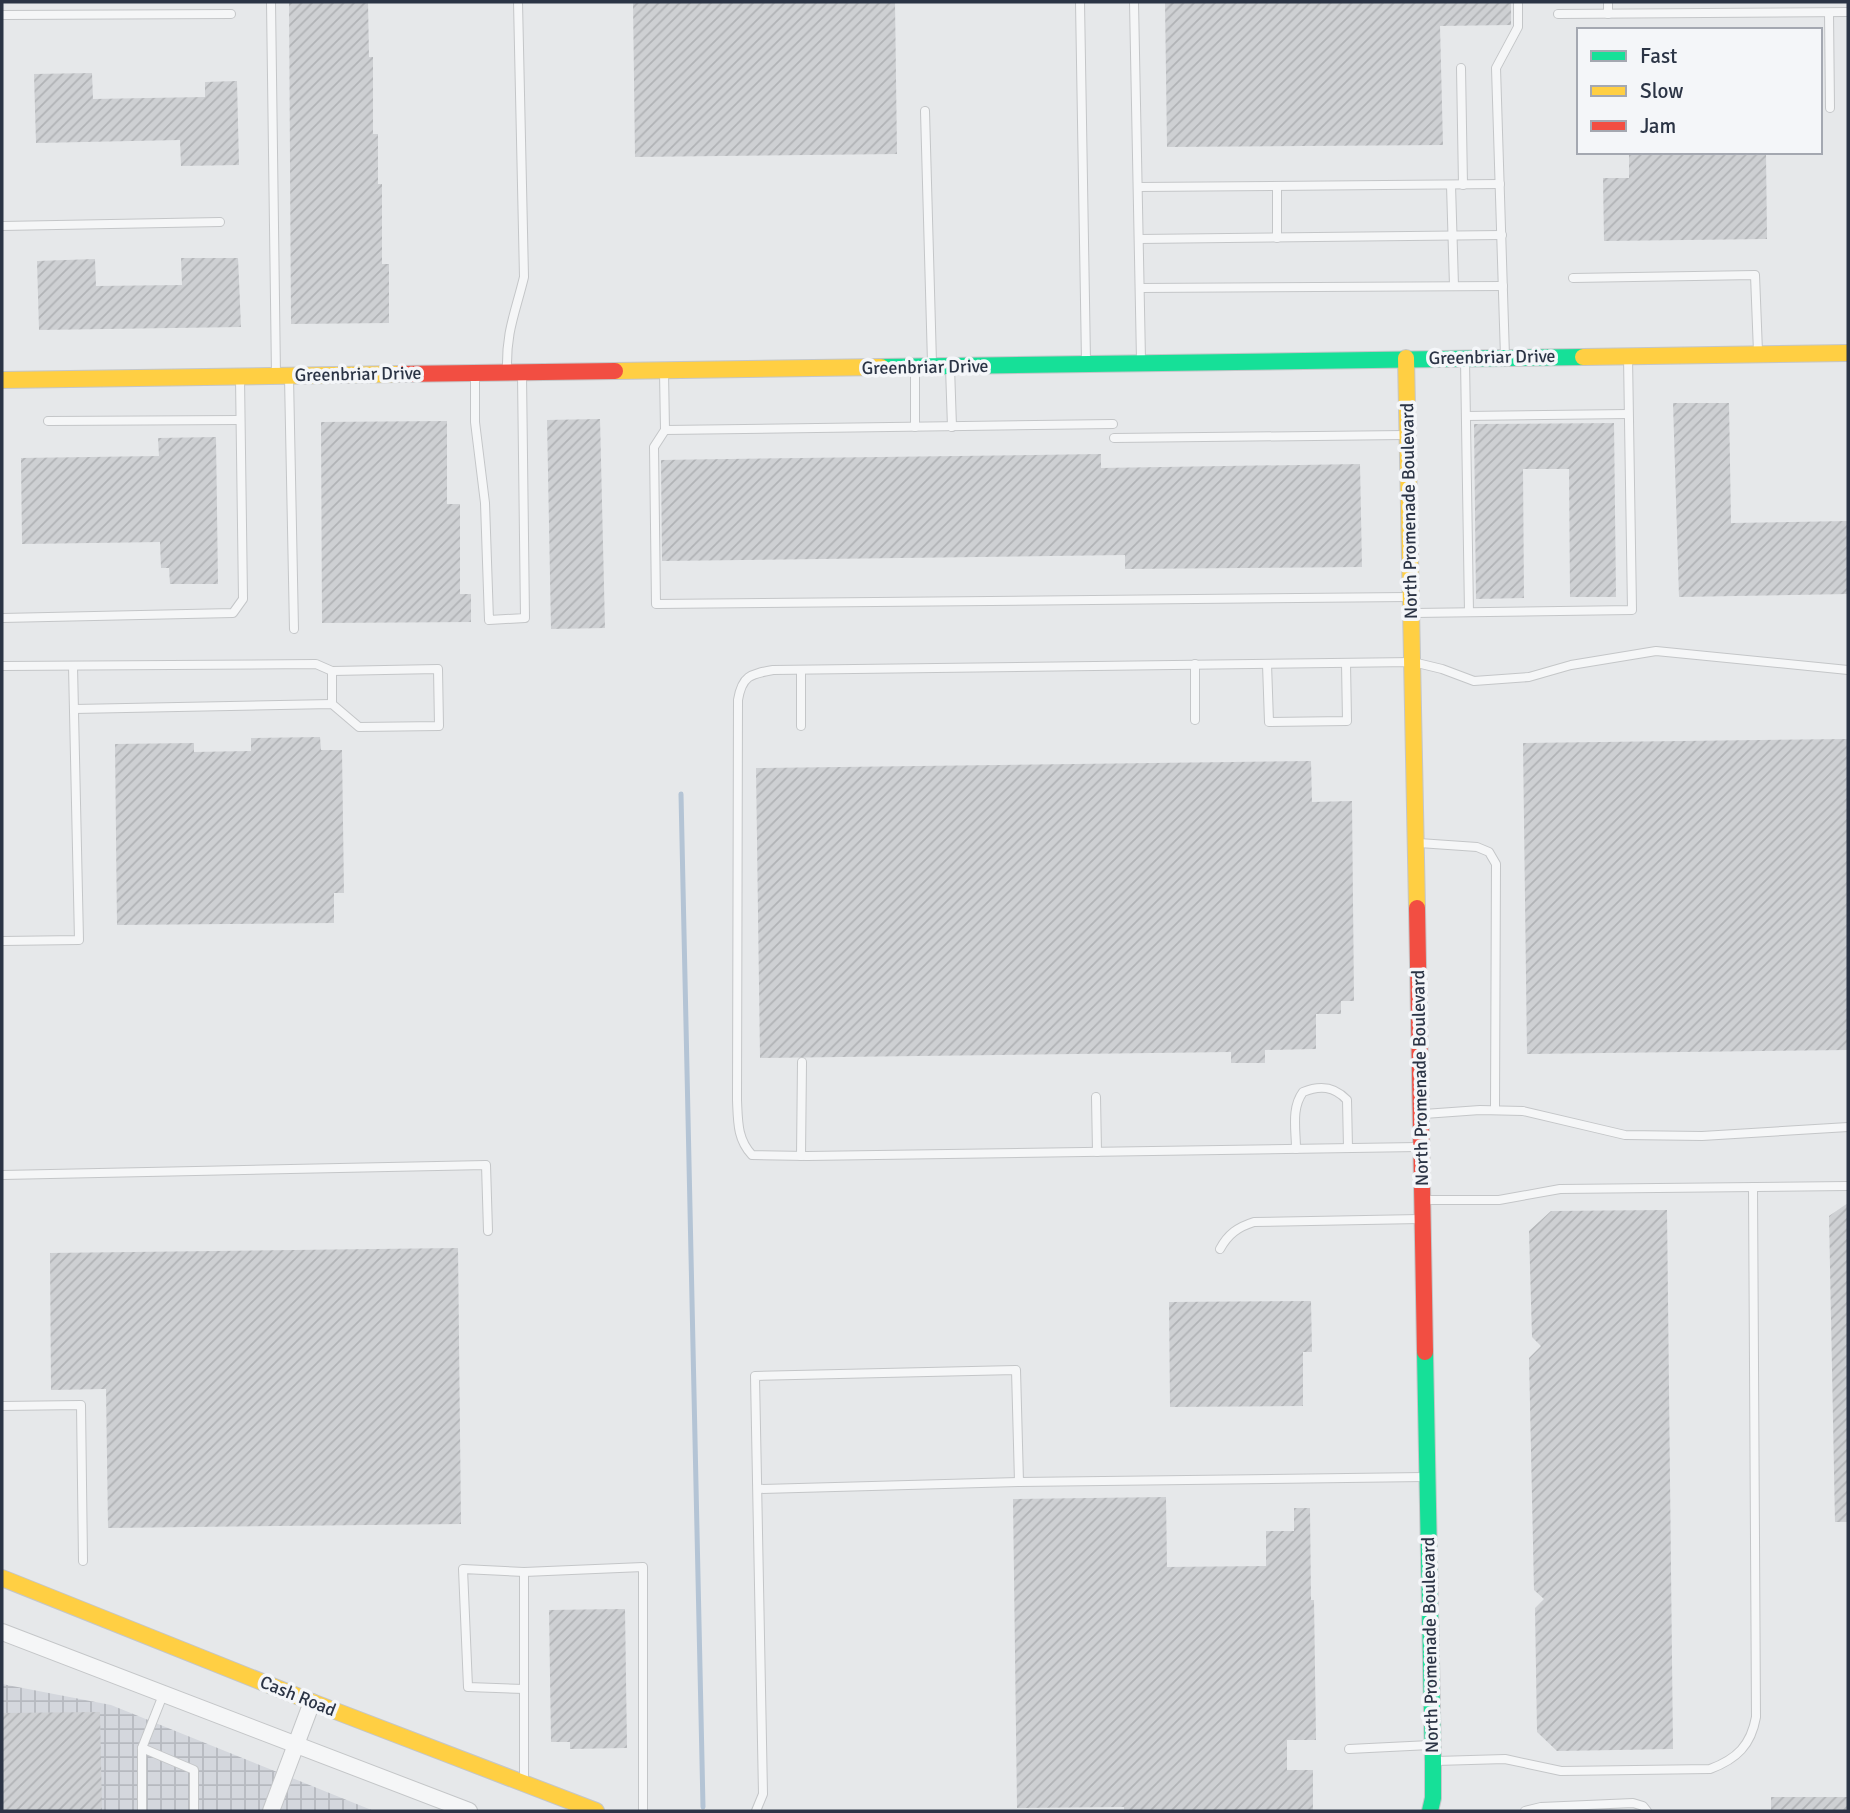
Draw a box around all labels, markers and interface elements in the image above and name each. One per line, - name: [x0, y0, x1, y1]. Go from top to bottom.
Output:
- legend: [1577, 28, 1822, 154]
- text: Fast: [1640, 43, 1677, 69]
- text: Slow: [1640, 78, 1684, 104]
- text: Jam: [1640, 113, 1676, 139]
- street label: Greenbriar Drive: [1428, 345, 1556, 369]
- street label: Greenbriar Drive: [861, 355, 989, 379]
- street label: Greenbriar Drive: [294, 362, 422, 386]
- street label: North Promenade Boulevard: [1396, 403, 1422, 619]
- street label: North Promenade Boulevard: [1407, 970, 1433, 1186]
- street label: North Promenade Boulevard: [1417, 1537, 1443, 1753]
- street label: Cash Road: [257, 1671, 339, 1721]

